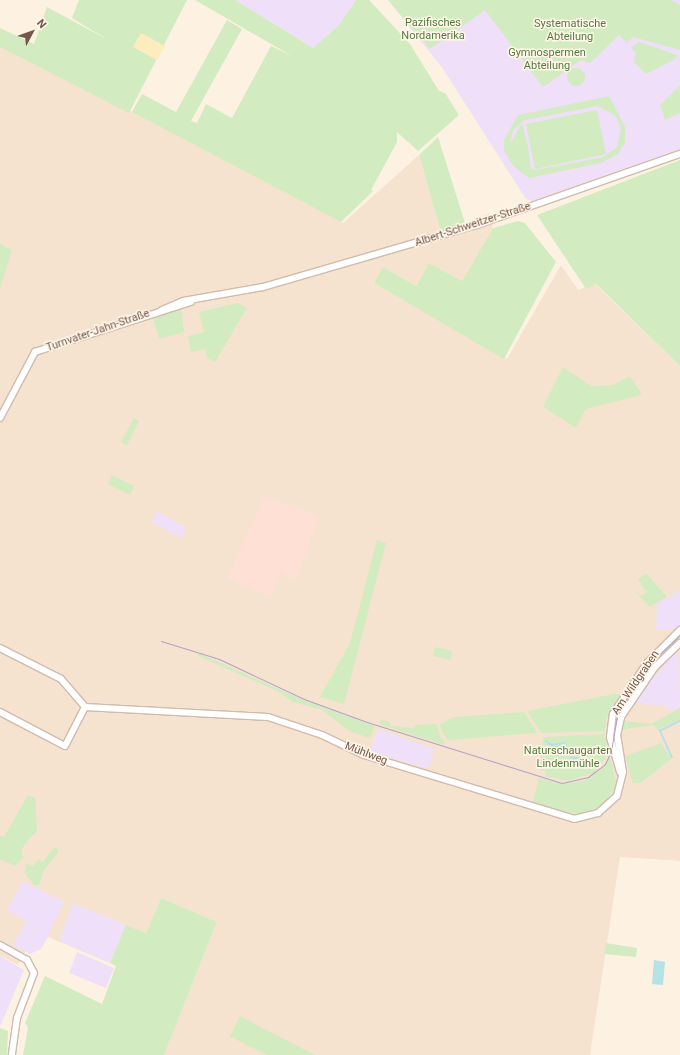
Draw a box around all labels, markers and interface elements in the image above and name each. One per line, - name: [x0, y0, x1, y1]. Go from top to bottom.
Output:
- north arrow: [12, 12, 52, 52]
- text: N: [34, 17, 49, 31]
- park label: Pazifisches Nordamerika: [401, 17, 465, 43]
- park label: Systematische Abteilung: [534, 18, 606, 44]
- park label: Gymnospermen Abteilung: [508, 47, 586, 73]
- street label: Albert-Schweitzer-Straße: [413, 200, 533, 250]
- street label: Turnvater-Jahn-Straße: [45, 307, 151, 355]
- street label: Am Wildgraben: [610, 648, 662, 718]
- street label: Mühlweg: [343, 740, 389, 768]
- park label: Naturschaugarten Lindenmühle: [524, 745, 612, 771]

